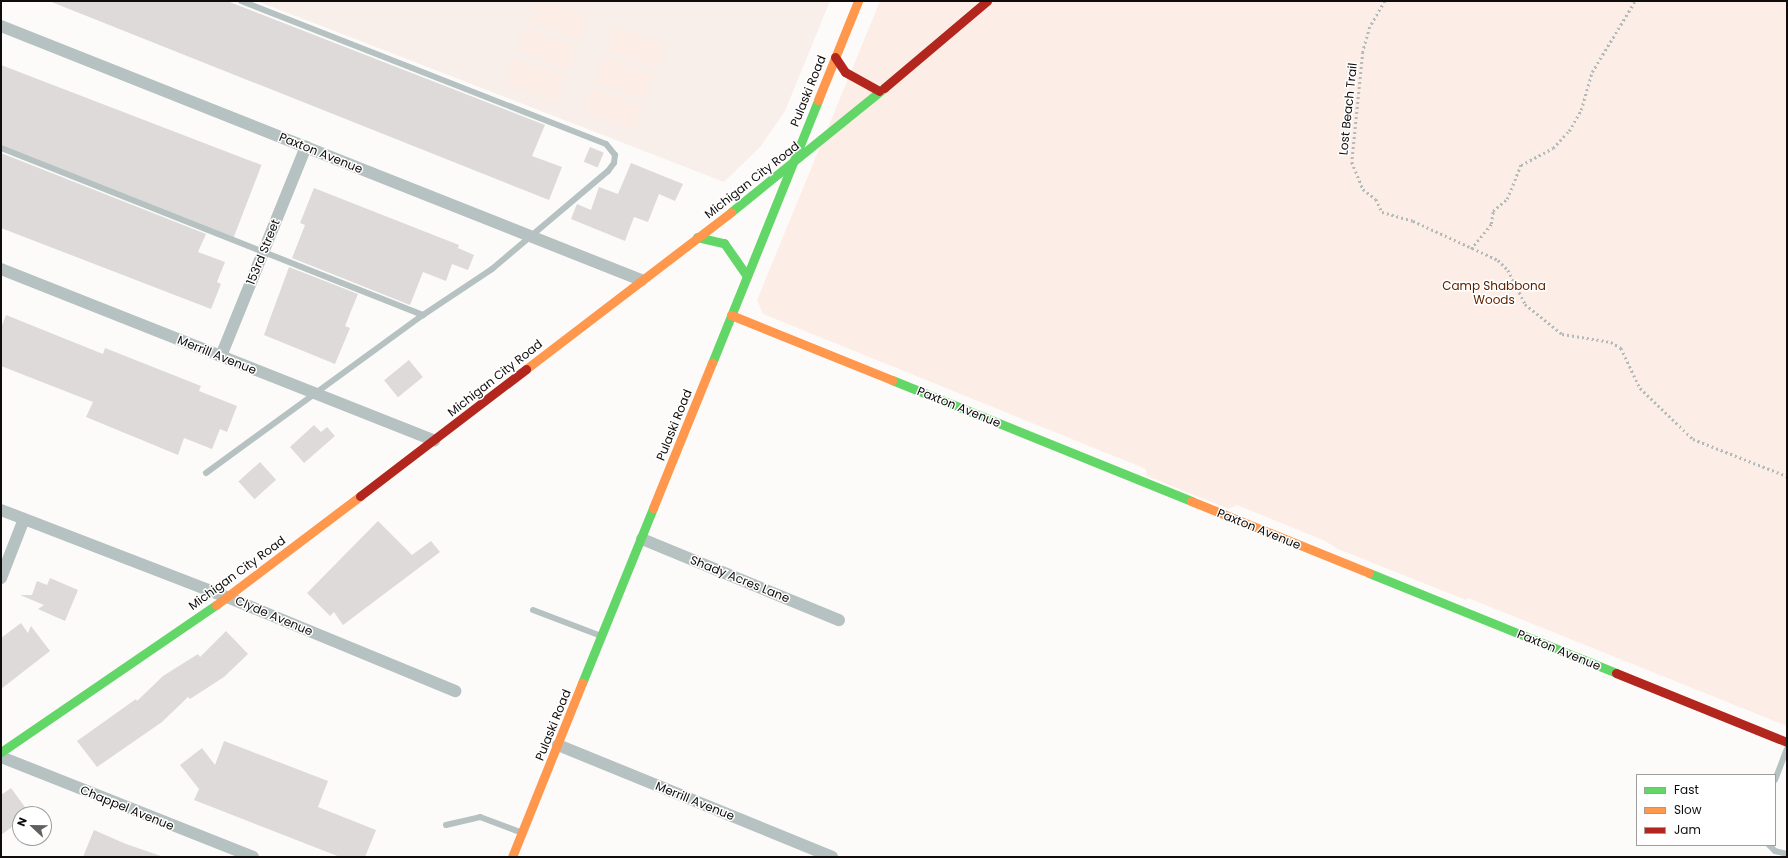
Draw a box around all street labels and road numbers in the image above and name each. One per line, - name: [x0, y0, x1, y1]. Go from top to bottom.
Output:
- street label: Pulaski Road: [787, 53, 829, 129]
- street label: Lost Beach Trail: [1336, 62, 1360, 156]
- street label: Paxton Avenue: [277, 130, 365, 176]
- street label: Michigan City Road: [702, 139, 802, 221]
- street label: 153rd Street: [243, 217, 283, 287]
- street label: Merrill Avenue: [175, 333, 259, 377]
- street label: Michigan City Road: [445, 337, 545, 419]
- street label: Paxton Avenue: [915, 384, 1003, 430]
- street label: Pulaski Road: [653, 387, 695, 463]
- street label: Paxton Avenue: [1215, 506, 1303, 552]
- street label: Michigan City Road: [186, 533, 288, 613]
- street label: Shady Acres Lane: [688, 552, 792, 606]
- street label: Clyde Avenue: [233, 593, 315, 639]
- street label: Paxton Avenue: [1515, 627, 1603, 673]
- street label: Pulaski Road: [532, 687, 574, 763]
- street label: Merrill Avenue: [653, 779, 737, 823]
- street label: Chappel Avenue: [78, 783, 176, 833]

